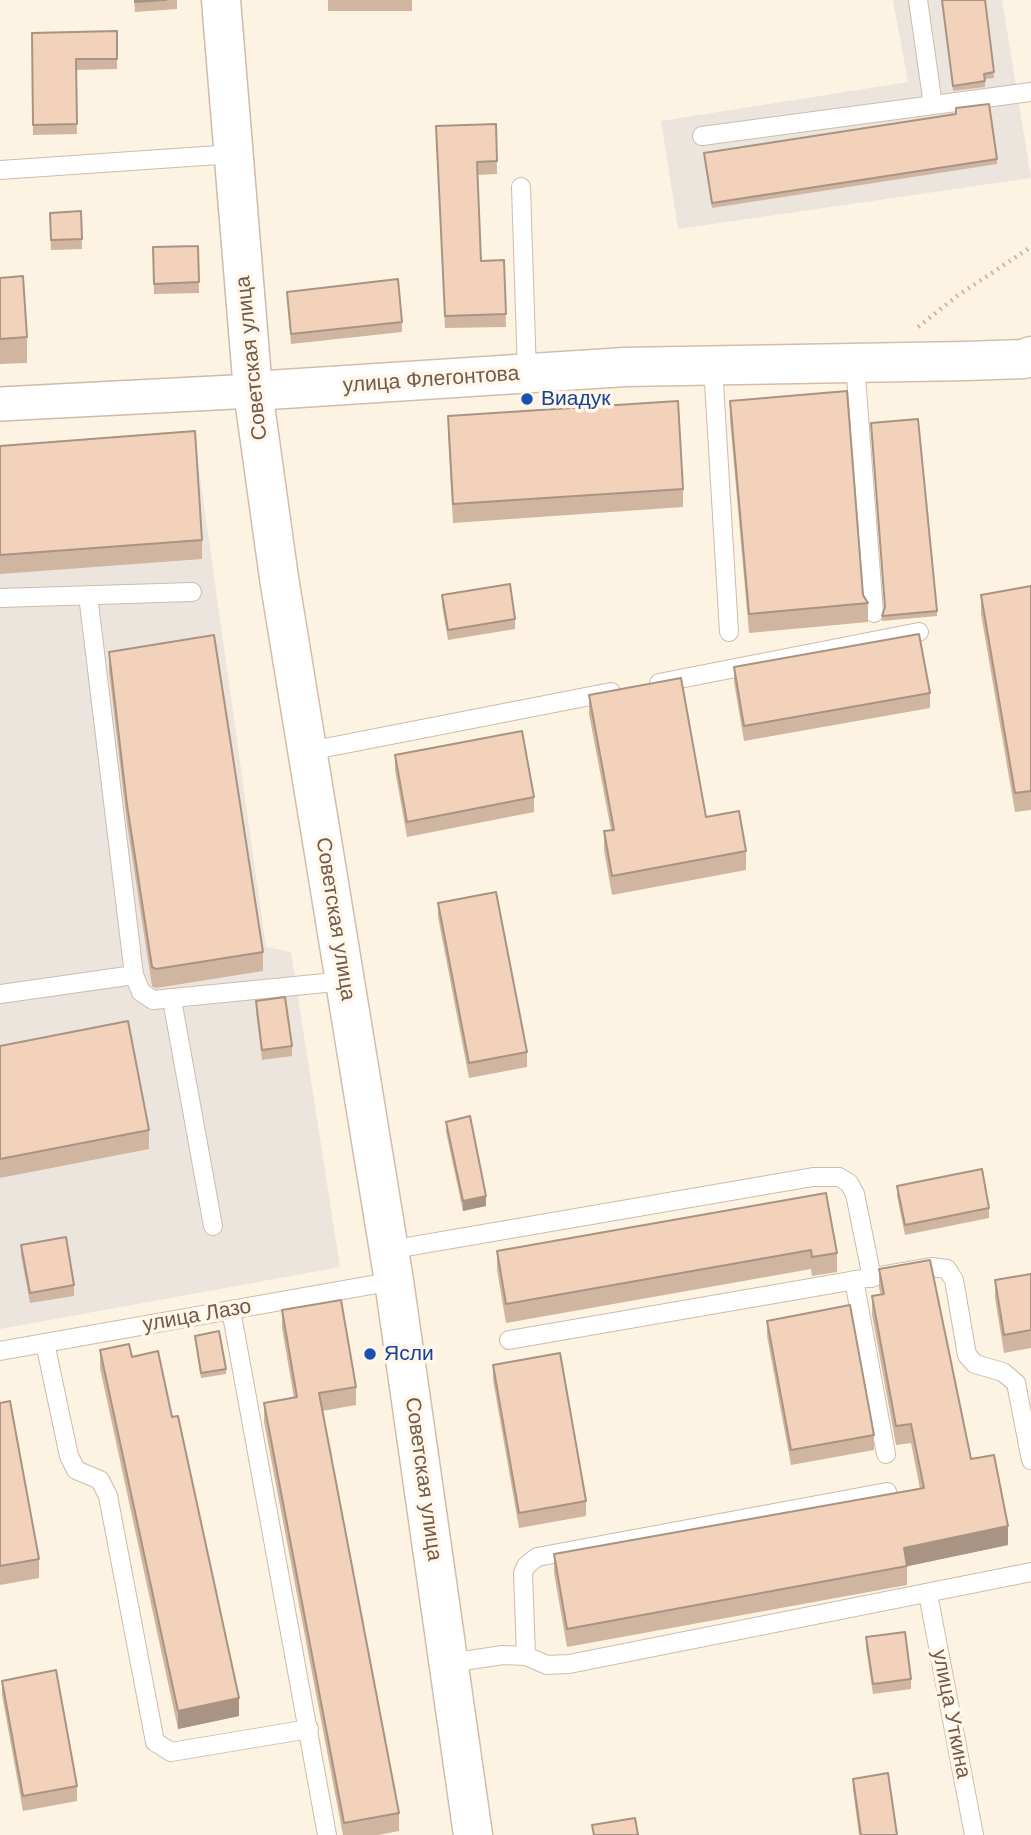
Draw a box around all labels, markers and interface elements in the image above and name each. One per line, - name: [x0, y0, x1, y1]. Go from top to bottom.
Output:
- street label: Советская улица: [231, 275, 273, 441]
- street label: улица Флегонтова: [342, 361, 520, 399]
- place label: Виадук: [541, 386, 610, 412]
- marker: Виадук: [519, 391, 535, 407]
- street label: Советская улица: [310, 836, 360, 1002]
- street label: улица Лазо: [141, 1294, 253, 1338]
- place label: Ясли: [384, 1341, 434, 1367]
- marker: Ясли: [362, 1346, 378, 1362]
- street label: Советская улица: [399, 1396, 447, 1562]
- street label: улица Уткина: [926, 1647, 976, 1781]

